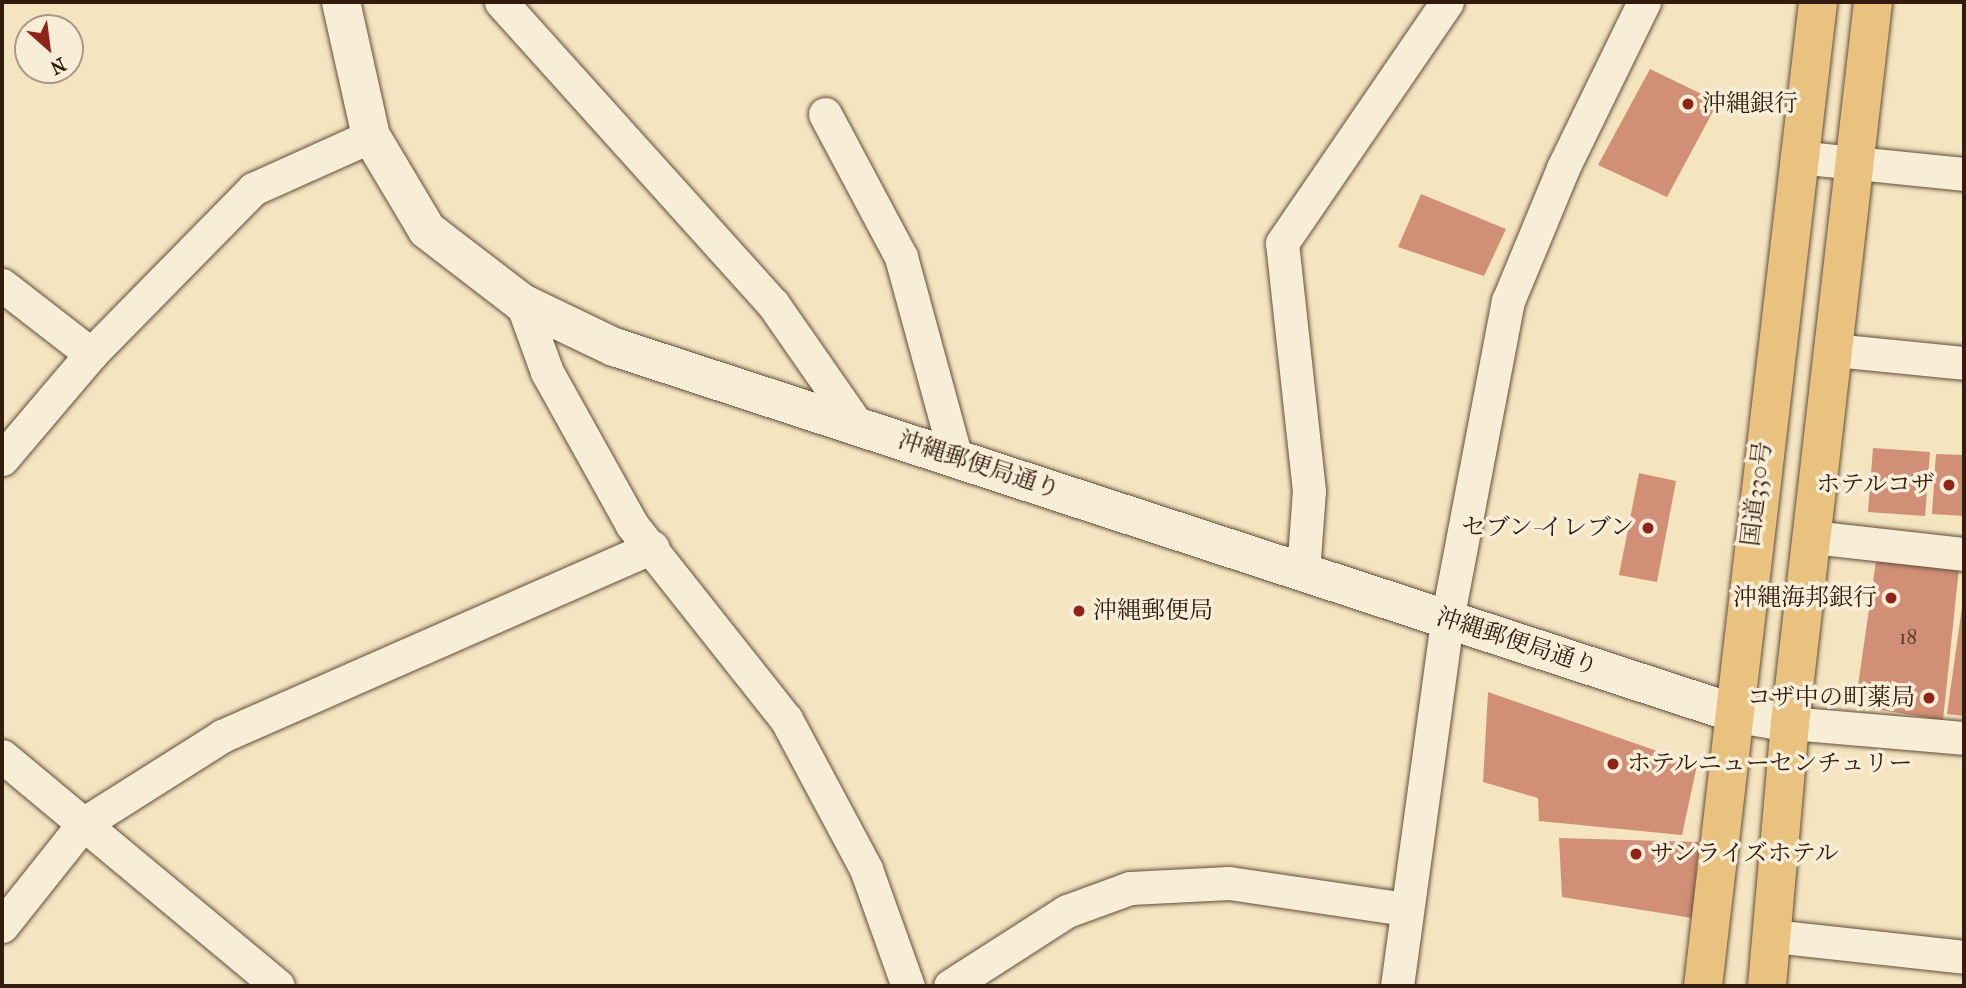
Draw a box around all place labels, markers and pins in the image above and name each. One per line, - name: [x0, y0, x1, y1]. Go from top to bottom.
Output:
- place label: 沖縄銀行: [1702, 90, 1798, 118]
- marker: 沖縄銀行: [1680, 96, 1696, 112]
- place label: ホテルコザ: [1815, 471, 1935, 499]
- marker: ホテルコザ: [1941, 477, 1957, 493]
- place label: セブン-イレブン: [1460, 514, 1634, 542]
- marker: セブン-イレブン: [1640, 520, 1656, 536]
- place label: 沖縄海邦銀行: [1733, 584, 1877, 612]
- marker: 沖縄海邦銀行: [1883, 590, 1899, 606]
- place label: 沖縄郵便局: [1093, 597, 1213, 625]
- marker: 沖縄郵便局: [1071, 603, 1087, 619]
- place label: コザ中の町薬局: [1747, 684, 1915, 712]
- marker: コザ中の町薬局: [1921, 690, 1937, 706]
- place label: ホテルニューセンチュリー: [1627, 750, 1915, 778]
- marker: ホテルニューセンチュリー: [1605, 756, 1621, 772]
- place label: サンライズホテル: [1650, 840, 1842, 868]
- marker: サンライズホテル: [1628, 846, 1644, 862]

